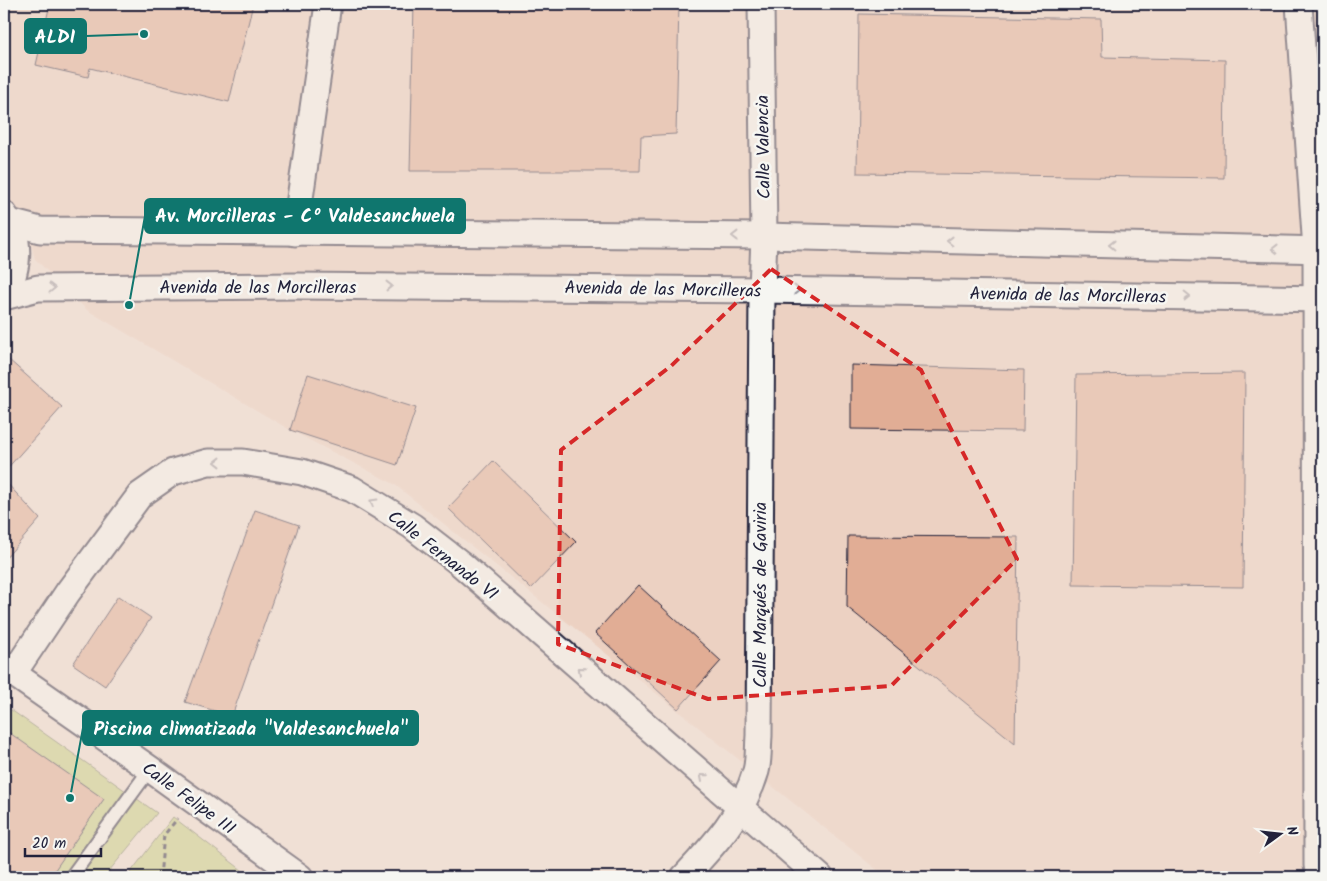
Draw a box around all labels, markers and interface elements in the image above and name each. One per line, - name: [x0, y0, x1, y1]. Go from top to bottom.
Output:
- callout: ALDI: [25, 19, 86, 53]
- text: ALDI: [35, 23, 76, 53]
- street label: Calle Valencia: [749, 95, 780, 199]
- callout: Av. Morcilleras - Cº Valdesanchuela: [145, 199, 465, 233]
- text: Av. Morcilleras - Cº Valdesanchuela: [155, 202, 455, 232]
- one-way arrow: [730, 231, 738, 241]
- one-way arrow: [945, 235, 953, 246]
- one-way arrow: [1108, 239, 1116, 250]
- one-way arrow: [1270, 243, 1278, 254]
- street label: Avenida de las Morcilleras: [160, 274, 357, 303]
- street label: Avenida de las Morcilleras: [564, 274, 762, 307]
- street label: Avenida de las Morcilleras: [969, 280, 1167, 313]
- one-way arrow: [386, 281, 393, 291]
- one-way arrow: [48, 283, 56, 293]
- one-way arrow: [793, 285, 801, 295]
- one-way arrow: [1183, 291, 1191, 302]
- one-way arrow: [214, 457, 222, 467]
- one-way arrow: [370, 499, 379, 509]
- street label: Calle Marqués de Gaviria: [747, 502, 776, 688]
- street label: Calle Fernando VI: [380, 504, 504, 609]
- one-way arrow: [578, 666, 587, 675]
- callout: Piscina climatizada "Valdesanchuela": [83, 711, 418, 745]
- text: Piscina climatizada "Valdesanchuela": [93, 715, 409, 745]
- street label: Calle Felipe III: [135, 755, 241, 843]
- one-way arrow: [700, 774, 709, 783]
- north arrow: [1254, 808, 1304, 858]
- text: N: [1280, 824, 1303, 838]
- scale bar: [25, 826, 101, 858]
- text: 20 m: [32, 832, 66, 856]

